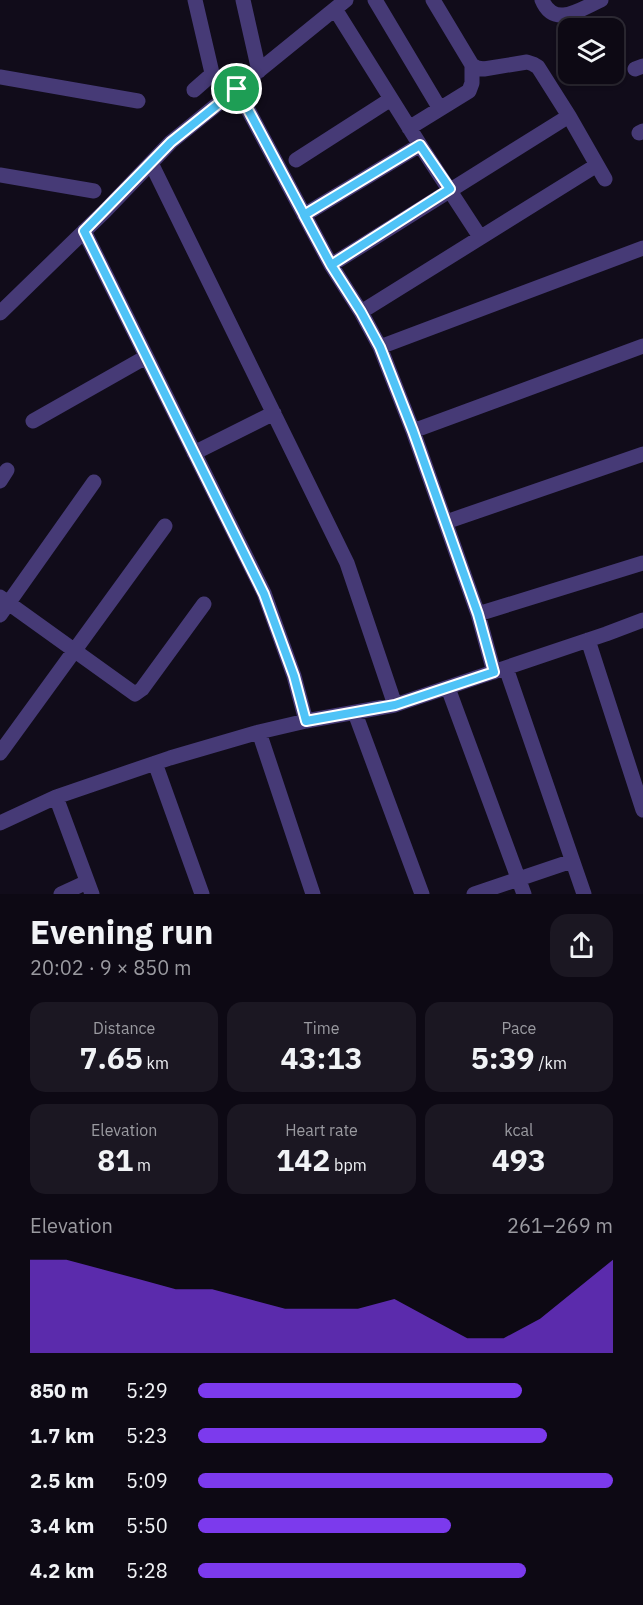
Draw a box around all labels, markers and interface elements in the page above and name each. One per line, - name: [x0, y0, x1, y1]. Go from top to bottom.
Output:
- map controls: [558, 18, 624, 84]
- button: layers: [558, 18, 624, 84]
- pin: [211, 63, 262, 114]
- icon: arrive: [220, 72, 253, 105]
- text: Evening run: [30, 910, 214, 953]
- button: share: [550, 914, 613, 977]
- text: 20:02 · 9 × 850 m: [30, 954, 191, 981]
- text: Distance: [93, 1018, 155, 1038]
- text: Time: [304, 1018, 339, 1038]
- text: Pace: [501, 1018, 536, 1038]
- text: 7.65: [79, 1038, 143, 1077]
- text: 43:13: [281, 1038, 362, 1077]
- text: 5:39: [471, 1038, 535, 1077]
- text: km: [143, 1053, 169, 1073]
- text: /km: [535, 1053, 567, 1073]
- text: Elevation: [91, 1120, 157, 1140]
- text: Heart rate: [285, 1120, 358, 1140]
- text: kcal: [504, 1120, 533, 1140]
- text: 81: [97, 1140, 133, 1179]
- text: 142: [276, 1140, 330, 1179]
- text: 493: [492, 1140, 546, 1179]
- text: m: [133, 1155, 151, 1175]
- text: bpm: [330, 1155, 367, 1175]
- text: Elevation: [30, 1212, 113, 1239]
- text: 261–269 m: [507, 1212, 613, 1239]
- text: 850 m: [30, 1377, 89, 1404]
- text: 5:29: [126, 1377, 168, 1404]
- text: 1.7 km: [30, 1422, 94, 1449]
- text: 5:23: [126, 1422, 168, 1449]
- text: 2.5 km: [30, 1467, 94, 1494]
- text: 5:09: [126, 1467, 168, 1494]
- text: 3.4 km: [30, 1512, 94, 1539]
- text: 5:50: [126, 1512, 168, 1539]
- text: 4.2 km: [30, 1557, 94, 1584]
- text: 5:28: [126, 1557, 168, 1584]

